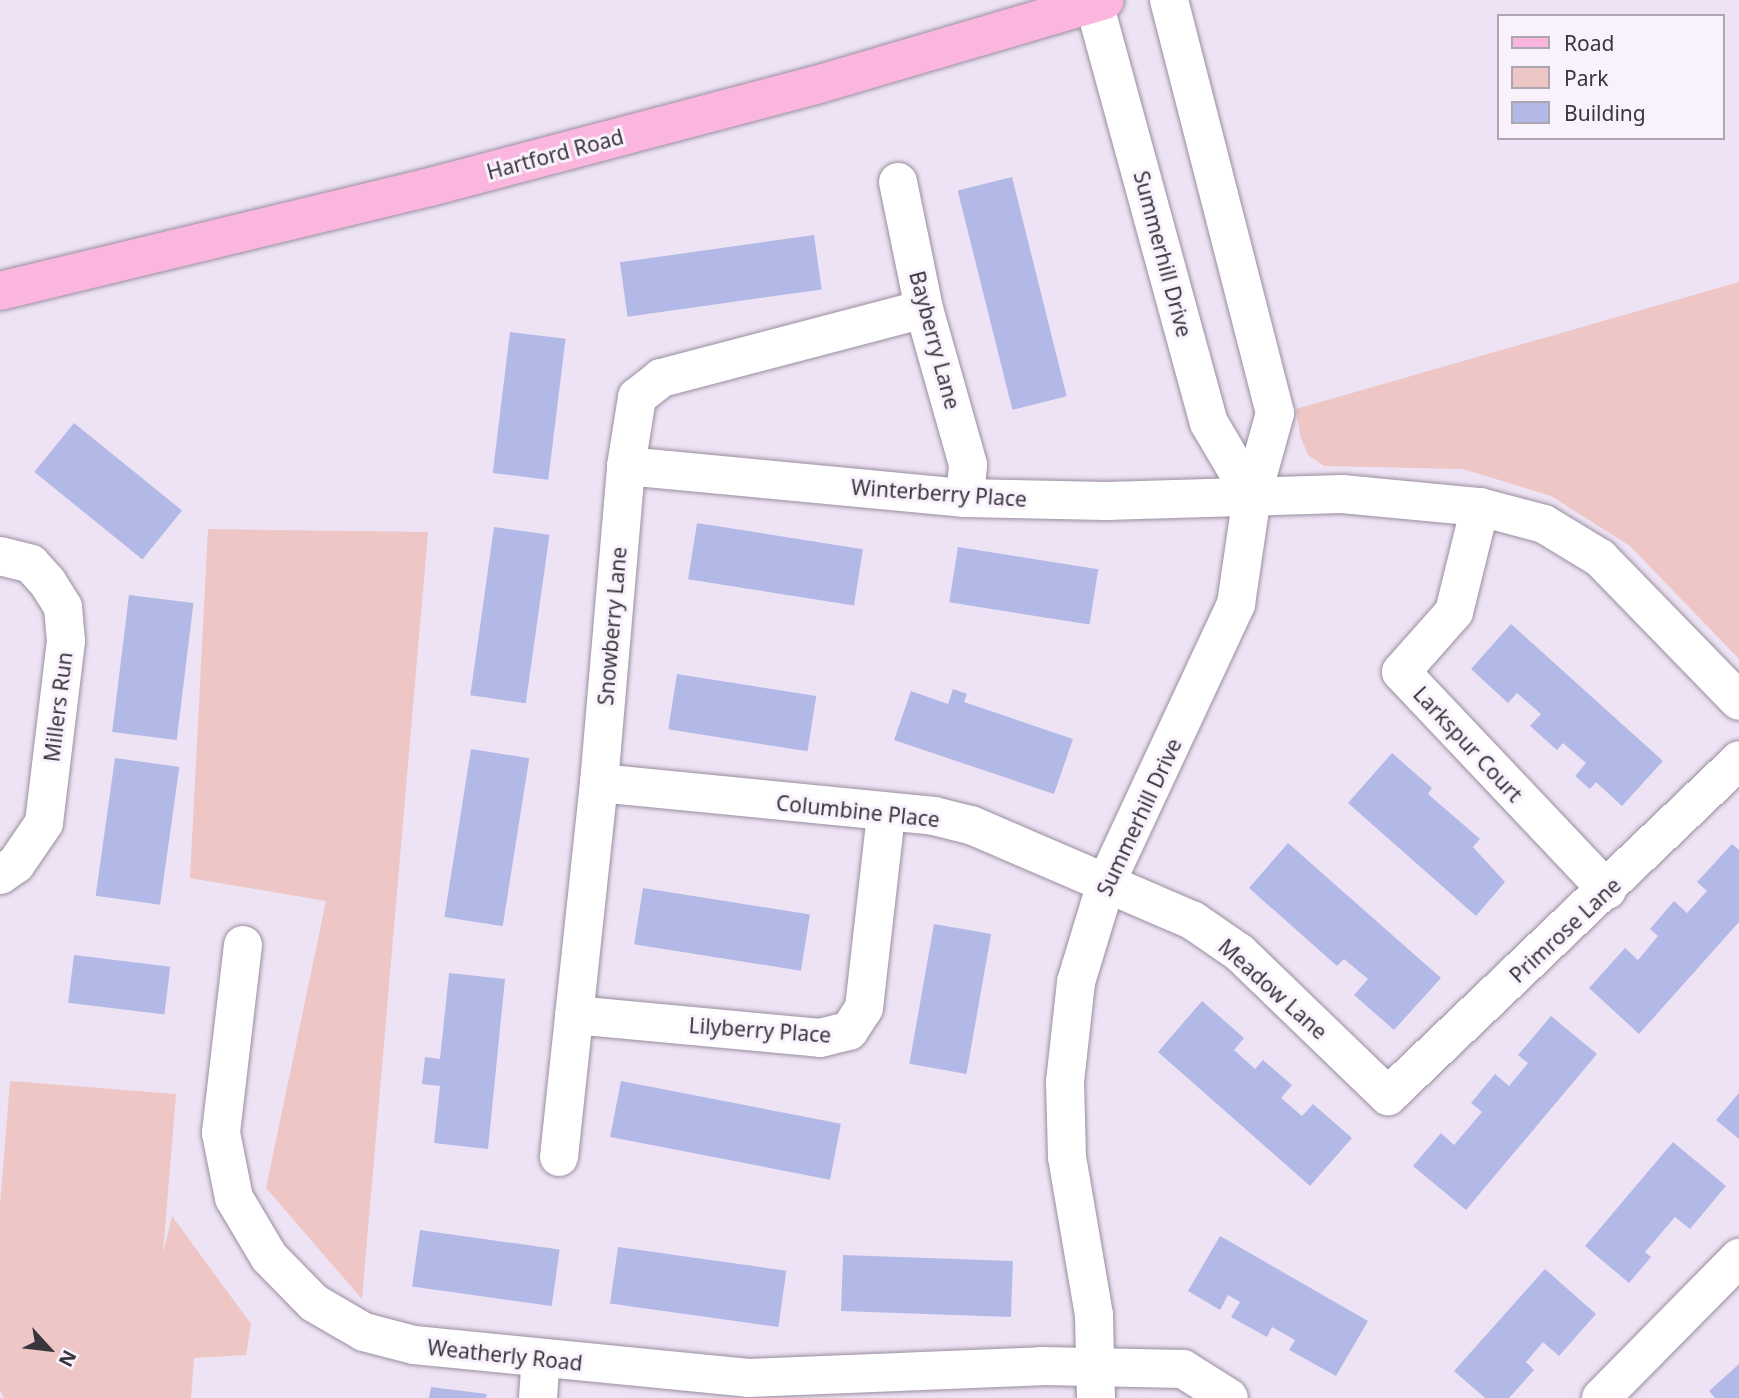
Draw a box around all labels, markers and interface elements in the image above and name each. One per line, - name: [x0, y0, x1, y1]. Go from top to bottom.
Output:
- legend: [1498, 14, 1725, 140]
- text: Road: [1564, 29, 1614, 57]
- text: Park: [1564, 64, 1608, 92]
- text: Building: [1564, 99, 1646, 127]
- street label: Hartford Road: [484, 124, 626, 184]
- street label: Summerhill Drive: [1129, 168, 1197, 340]
- street label: Bayberry Lane: [904, 268, 966, 412]
- street label: Winterberry Place: [850, 474, 1028, 512]
- street label: Snowberry Lane: [593, 546, 631, 706]
- street label: Millers Run: [39, 651, 77, 763]
- street label: Larkspur Court: [1408, 681, 1528, 807]
- street label: Summerhill Drive: [1091, 734, 1187, 900]
- street label: Columbine Place: [775, 790, 941, 832]
- street label: Primrose Lane: [1504, 872, 1626, 988]
- street label: Meadow Lane: [1213, 934, 1333, 1044]
- street label: Lilyberry Place: [688, 1012, 832, 1048]
- north arrow: [14, 1314, 84, 1384]
- street label: Weatherly Road: [426, 1334, 584, 1376]
- text: N: [53, 1346, 83, 1371]

